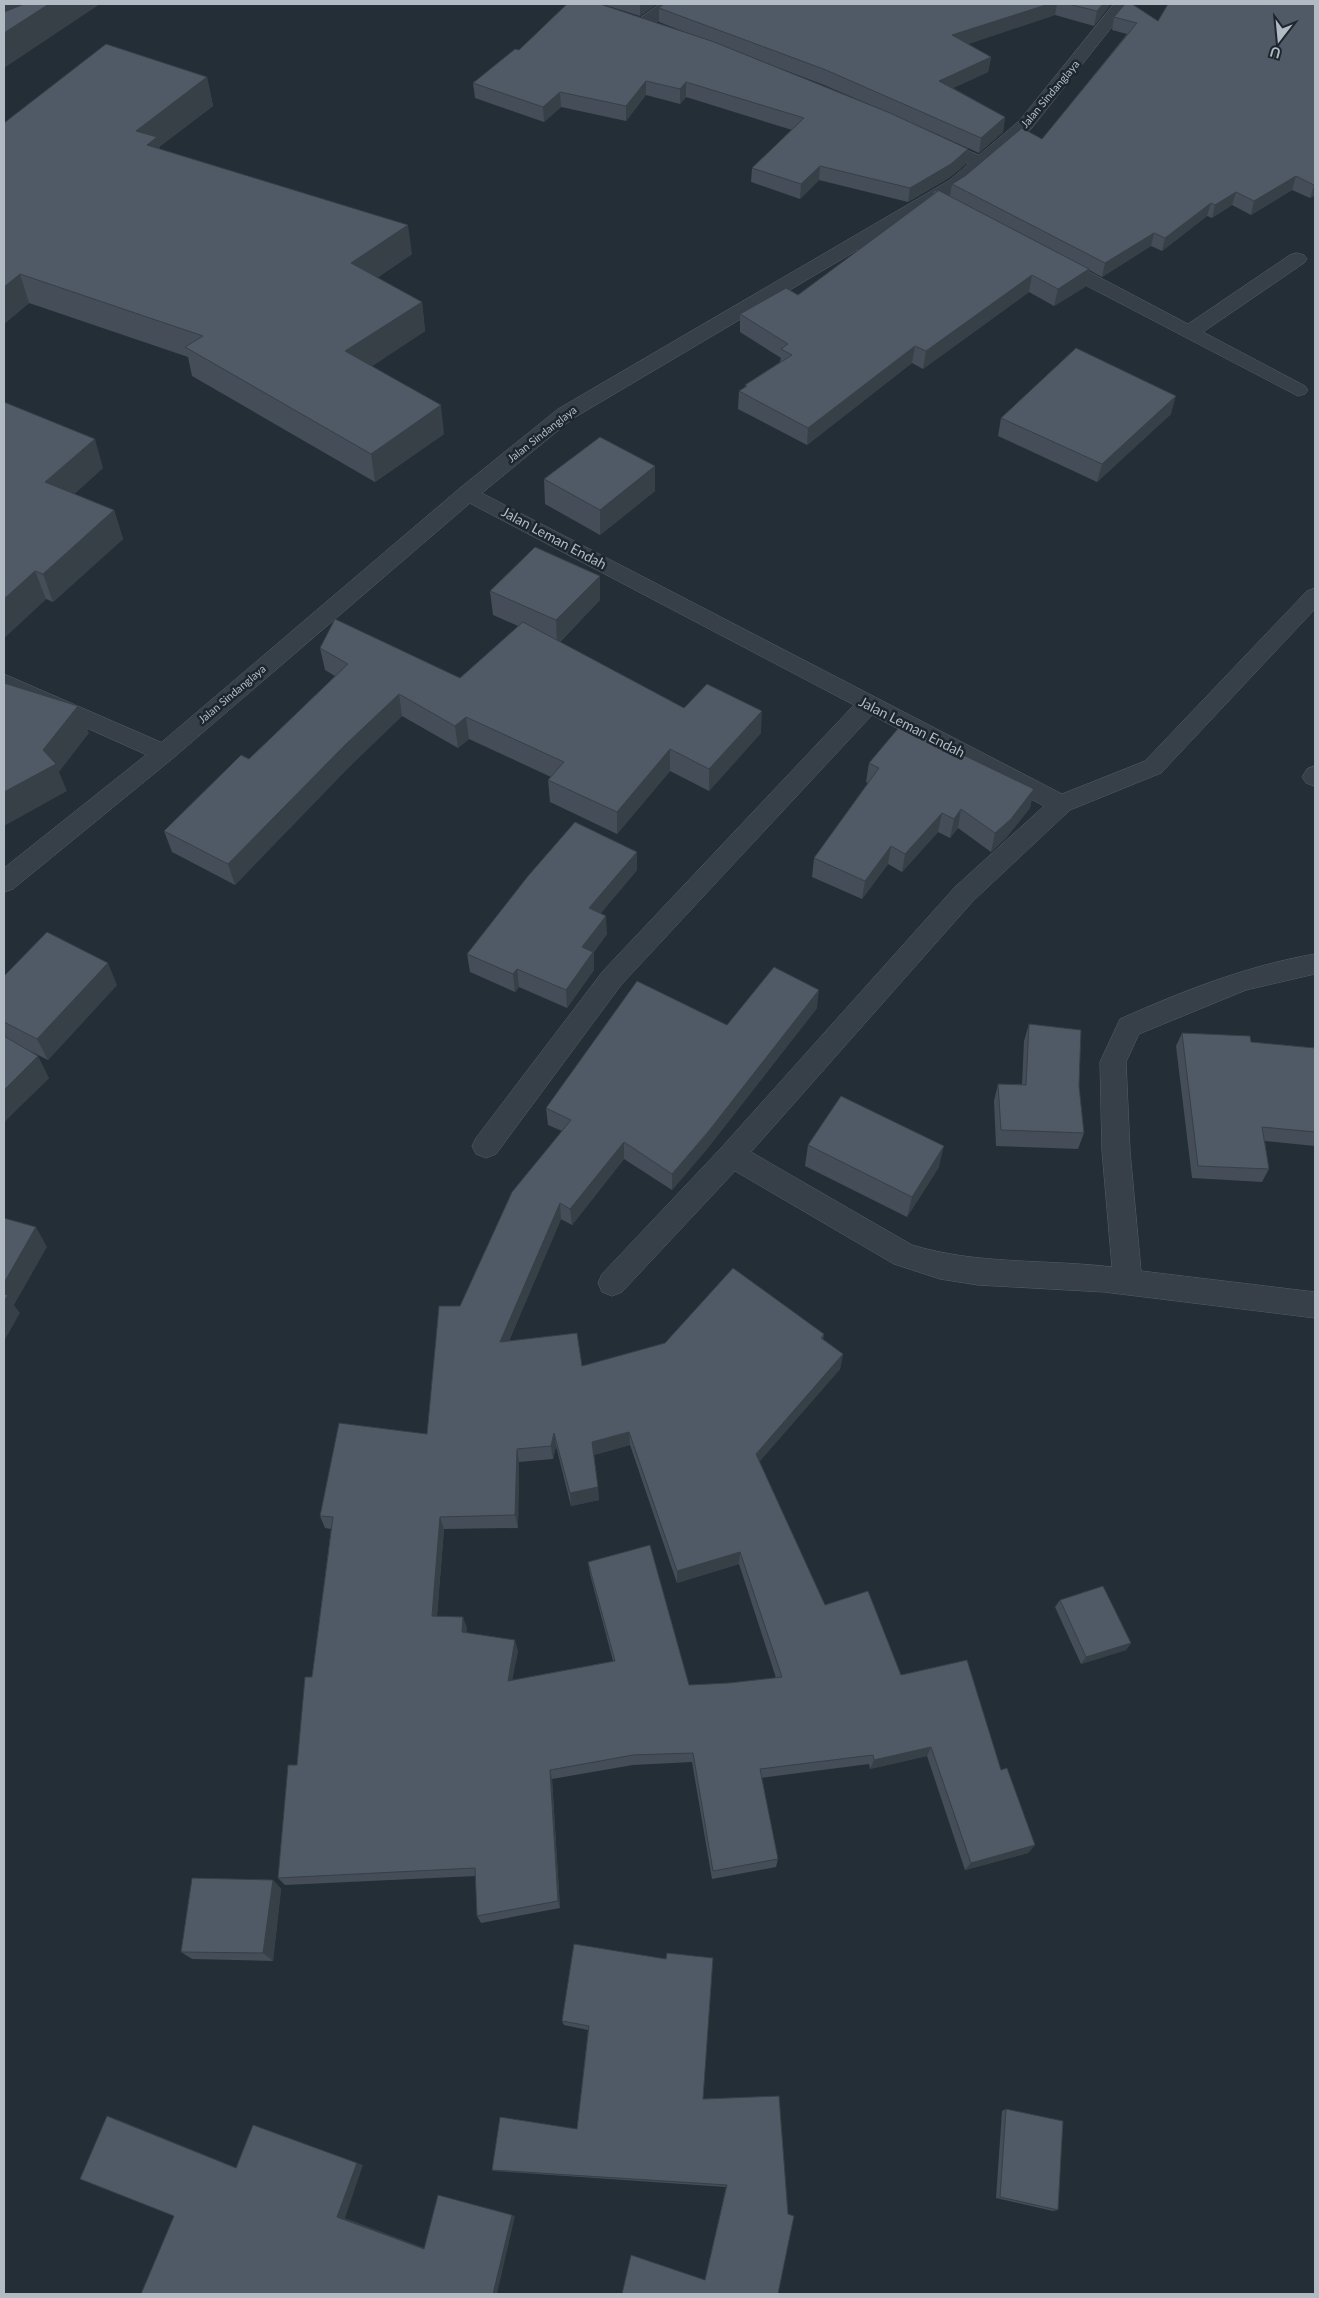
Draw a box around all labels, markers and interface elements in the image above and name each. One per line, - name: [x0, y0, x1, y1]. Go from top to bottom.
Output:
- north arrow: [1254, 15, 1304, 65]
- text: U: [1268, 43, 1283, 63]
- street label: Jalan Sindanglaya: [1018, 57, 1082, 130]
- street label: Jalan Sindanglaya: [505, 403, 579, 465]
- street label: Jalan Leman Endah: [499, 503, 610, 572]
- street label: Jalan Sindanglaya: [195, 662, 268, 726]
- street label: Jalan Leman Endah: [856, 693, 968, 761]

